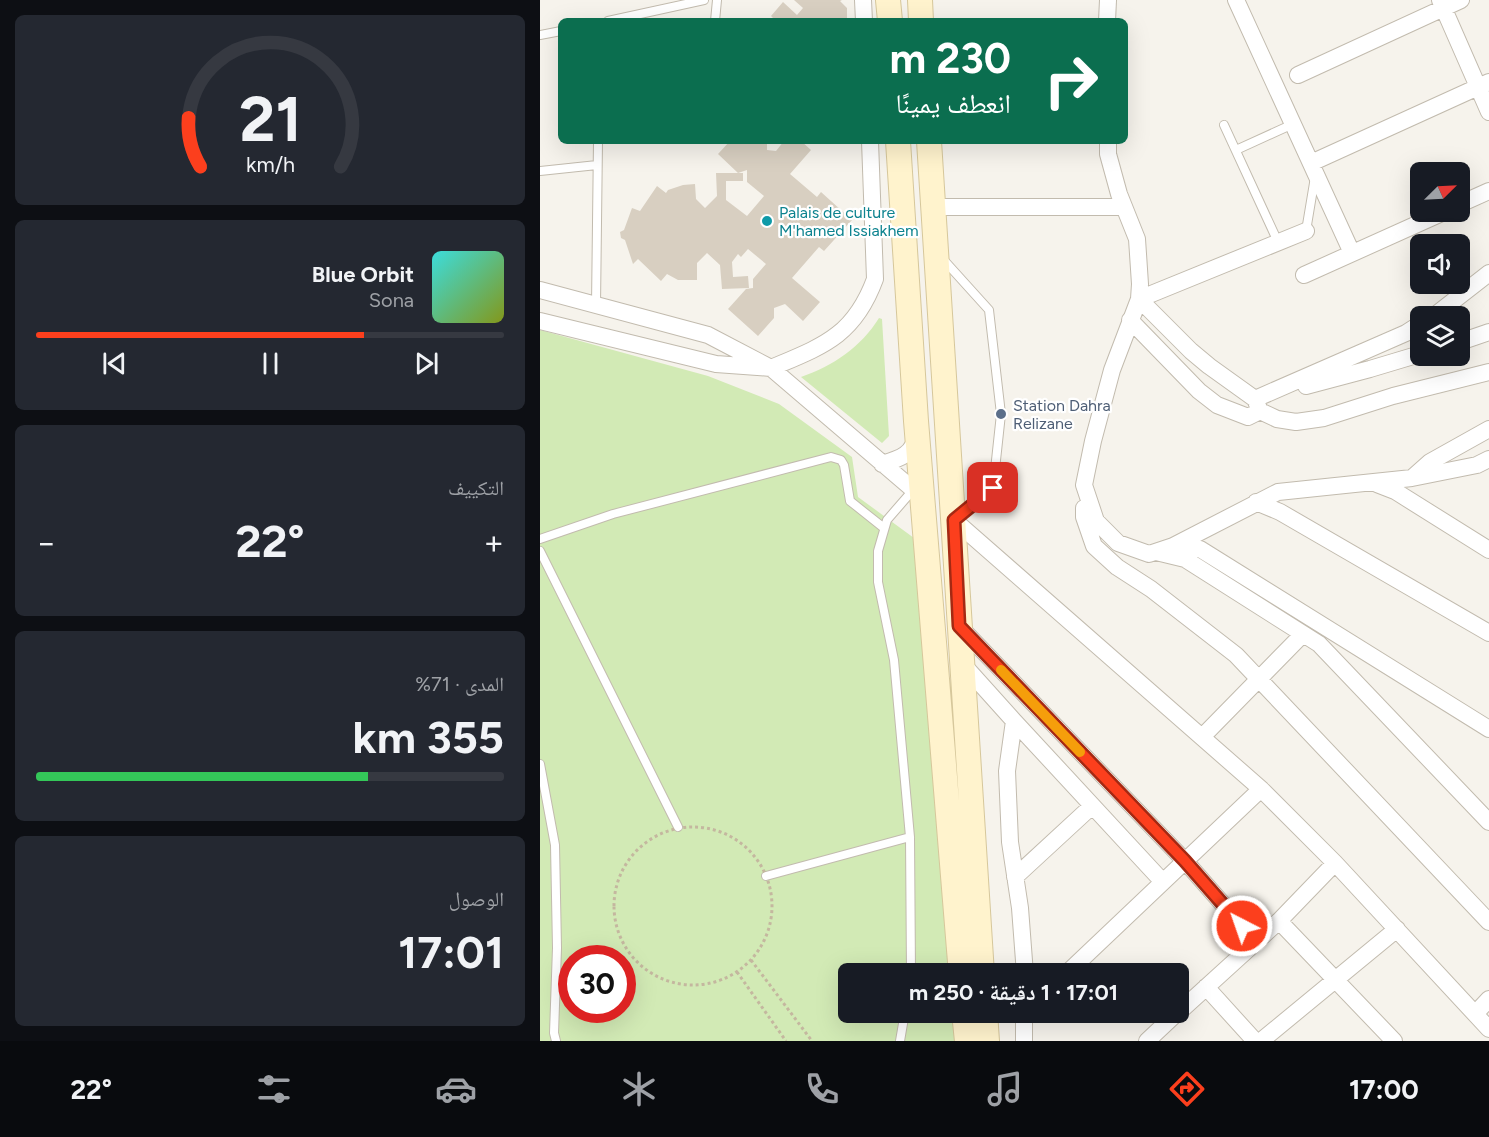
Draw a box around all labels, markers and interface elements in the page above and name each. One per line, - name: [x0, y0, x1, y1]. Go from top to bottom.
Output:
- text: 230 m: [889, 33, 1011, 84]
- icon: right: [1032, 42, 1110, 120]
- text: 21: [239, 82, 301, 157]
- text: انعطف يمينًا: [895, 87, 1011, 120]
- text: km/h: [246, 152, 294, 177]
- north arrow: [1410, 162, 1470, 222]
- map controls: [1410, 162, 1470, 366]
- place label: Palais de culture M'hamed Issiakhem: [779, 203, 919, 240]
- marker: Palais de culture M'hamed Issiakhem: [760, 214, 774, 228]
- button: sound: [1410, 234, 1470, 294]
- text: Blue Orbit: [312, 261, 414, 288]
- text: Sona: [369, 288, 414, 312]
- button: layers: [1410, 306, 1470, 366]
- icon: previous: [98, 347, 131, 380]
- icon: pause: [254, 347, 287, 380]
- icon: next: [410, 347, 443, 380]
- place label: Station Dahra Relizane: [1013, 396, 1111, 433]
- marker: Station Dahra Relizane: [994, 407, 1008, 421]
- pin: [967, 462, 1018, 513]
- icon: arrive: [976, 471, 1009, 504]
- text: التكييف: [448, 476, 504, 500]
- text: 22°: [235, 514, 305, 568]
- text: −: [36, 523, 57, 562]
- text: +: [483, 523, 504, 562]
- text: المدى · 71%: [415, 672, 504, 696]
- text: 355 km: [353, 710, 504, 764]
- text: الوصول: [449, 887, 504, 911]
- position arrow: [1210, 894, 1274, 958]
- text: 17:01: [398, 925, 504, 979]
- speed limit sign: 30: [558, 945, 636, 1023]
- text: 17:01 · 1 دقيقة · 250 m: [909, 979, 1118, 1006]
- icon: filters: [253, 1068, 295, 1110]
- icon: car: [435, 1068, 477, 1110]
- icon: climate: [618, 1068, 660, 1110]
- icon: phone: [801, 1068, 843, 1110]
- icon: music: [984, 1068, 1026, 1110]
- icon: directions: [1166, 1068, 1208, 1110]
- text: 22°: [70, 1073, 112, 1106]
- text: 17:00: [1349, 1073, 1419, 1106]

